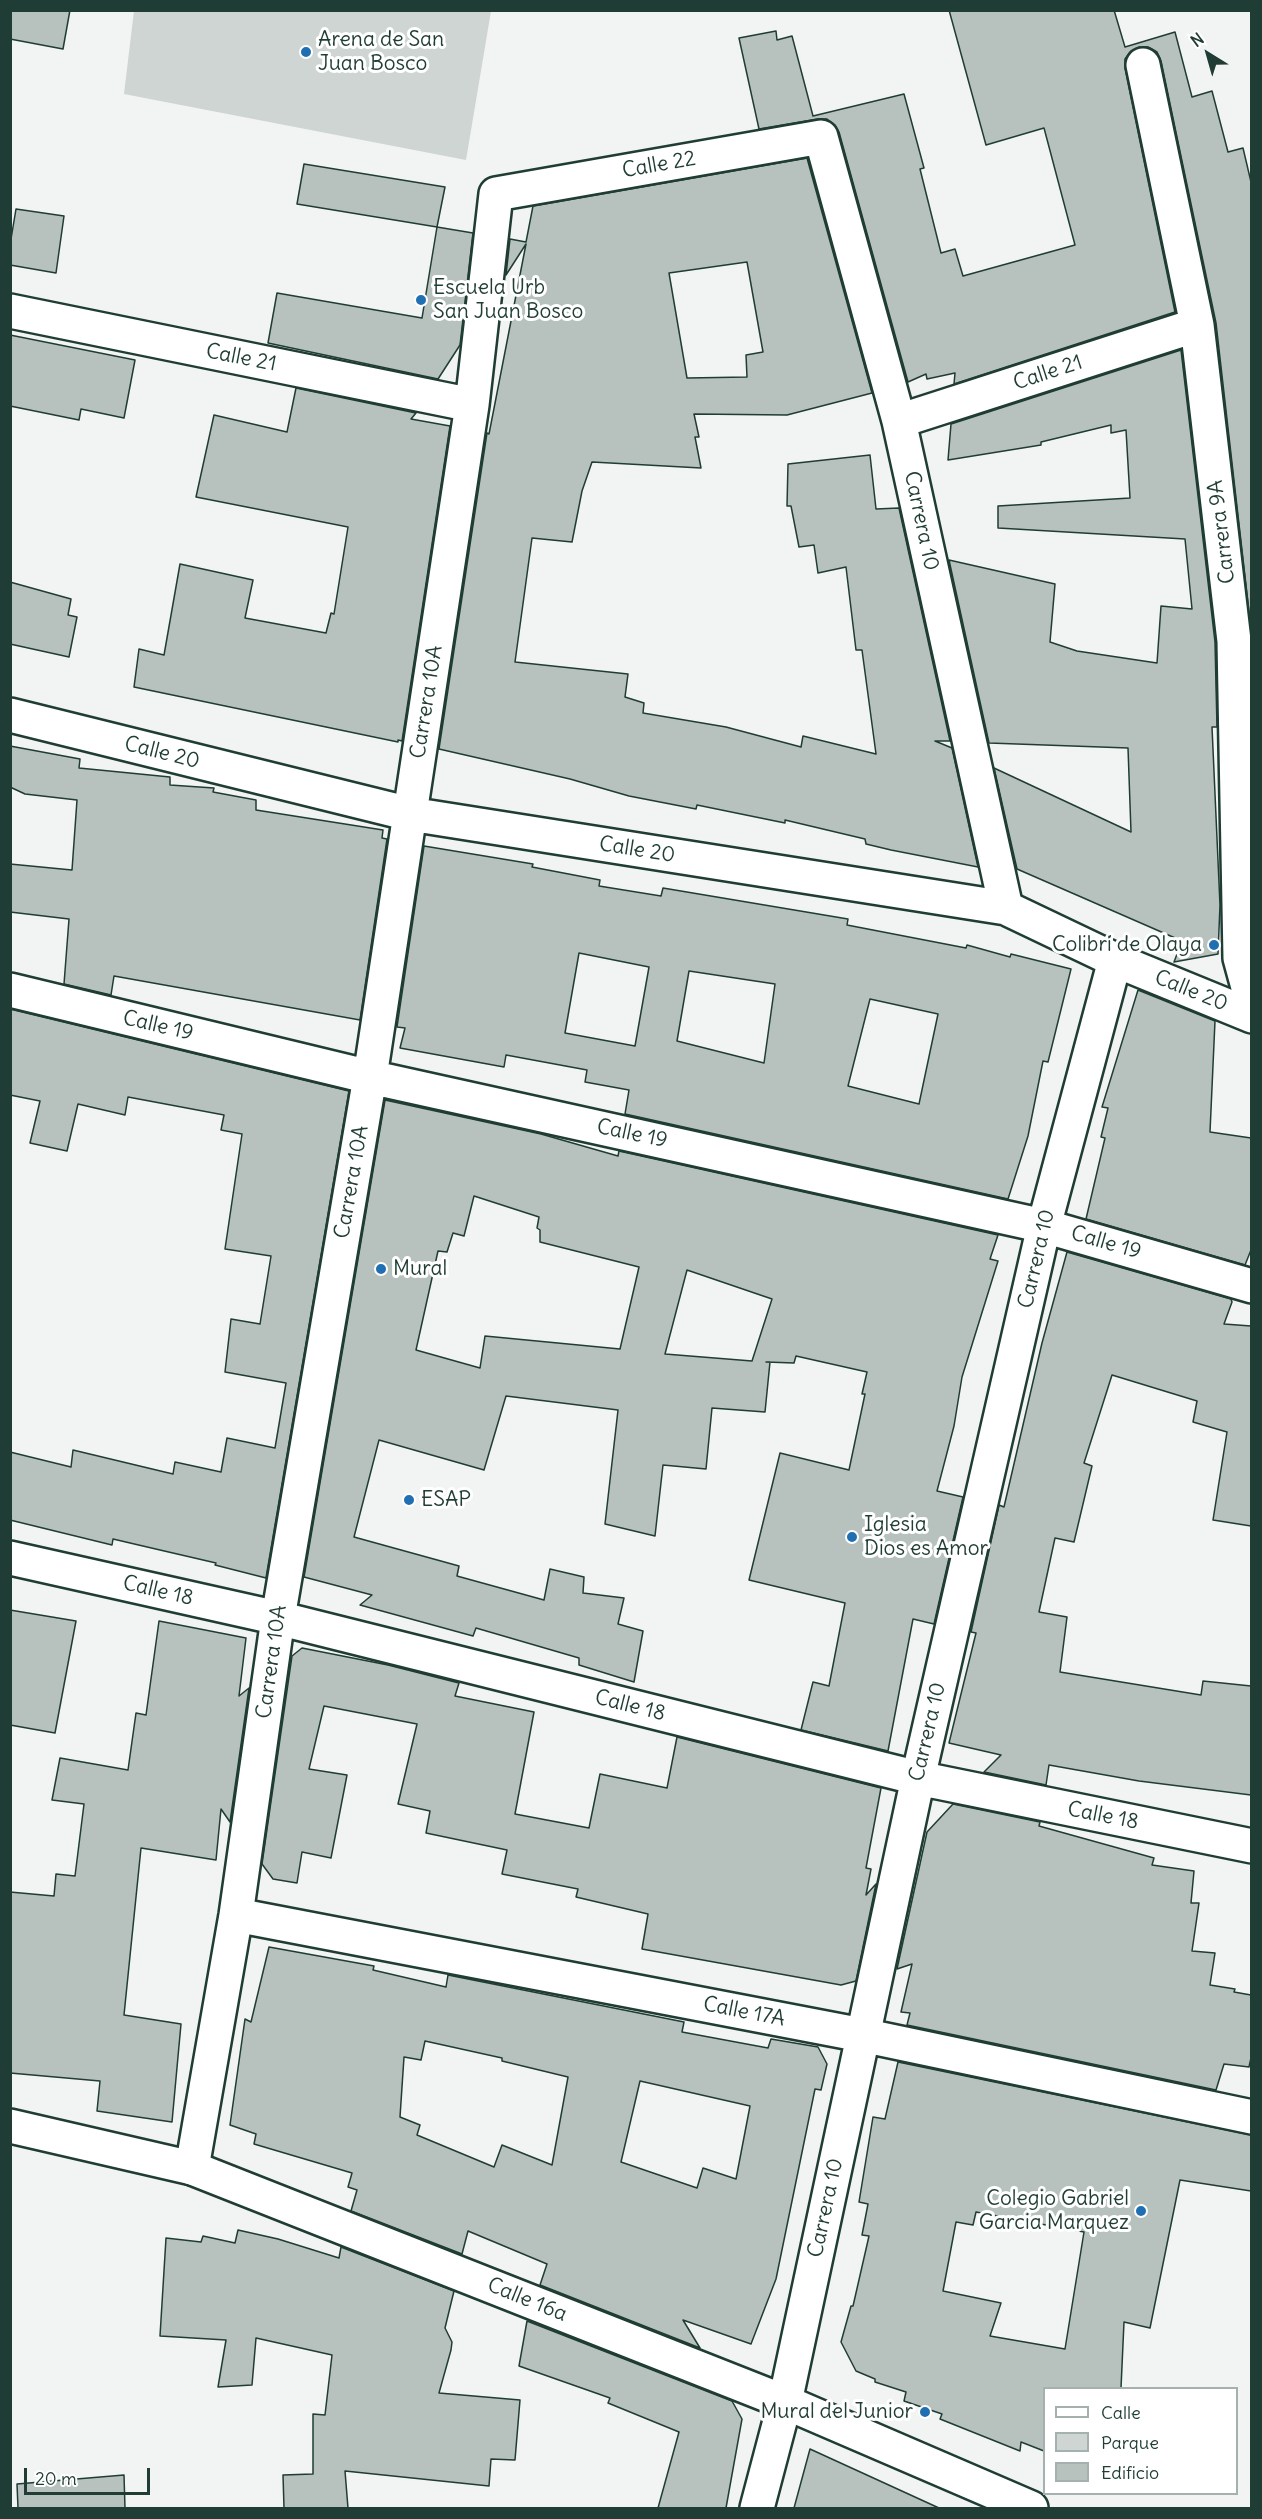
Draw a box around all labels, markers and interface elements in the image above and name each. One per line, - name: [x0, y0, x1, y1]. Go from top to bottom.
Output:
- north arrow: [1178, 24, 1238, 84]
- place label: Arena de San Juan Bosco: [318, 27, 444, 77]
- text: N: [1187, 28, 1208, 51]
- marker: Arena de San Juan Bosco: [299, 45, 313, 59]
- street label: Calle 22: [620, 146, 698, 184]
- place label: Escuela Urb San Juan Bosco: [433, 275, 583, 325]
- marker: Escuela Urb San Juan Bosco: [414, 293, 428, 307]
- street label: Calle 21: [204, 339, 278, 377]
- street label: Calle 21: [1010, 350, 1086, 396]
- street label: Carrera 10: [898, 469, 944, 573]
- street label: Carrera 9A: [1203, 479, 1241, 585]
- street label: Carrera 10A: [406, 644, 448, 760]
- street label: Calle 20: [122, 731, 202, 775]
- street label: Calle 20: [597, 832, 677, 868]
- place label: Colibrí de Olaya: [1052, 932, 1202, 958]
- marker: Colibrí de Olaya: [1207, 938, 1221, 952]
- street label: Calle 20: [1151, 965, 1231, 1017]
- street label: Calle 19: [120, 1006, 196, 1046]
- street label: Calle 19: [594, 1114, 670, 1154]
- street label: Carrera 10A: [330, 1123, 374, 1241]
- street label: Carrera 10: [1013, 1207, 1061, 1311]
- street label: Calle 19: [1068, 1221, 1144, 1265]
- place label: Mural: [393, 1256, 447, 1282]
- marker: Mural: [374, 1262, 388, 1276]
- place label: ESAP: [421, 1487, 471, 1513]
- marker: ESAP: [402, 1493, 416, 1507]
- place label: Iglesia Dios es Amor: [864, 1512, 988, 1562]
- marker: Iglesia Dios es Amor: [845, 1530, 859, 1544]
- street label: Calle 18: [120, 1571, 196, 1611]
- street label: Carrera 10A: [252, 1604, 292, 1720]
- street label: Carrera 10: [904, 1680, 952, 1784]
- street label: Calle 18: [592, 1685, 668, 1727]
- street label: Calle 18: [1065, 1797, 1141, 1835]
- street label: Calle 17A: [701, 1992, 787, 2032]
- street label: Carrera 10: [803, 2156, 849, 2260]
- place label: Colegio Gabriel Garcia Marquez: [979, 2186, 1129, 2236]
- marker: Colegio Gabriel Garcia Marquez: [1134, 2204, 1148, 2218]
- street label: Calle 16a: [483, 2273, 571, 2327]
- legend: [1043, 2387, 1238, 2495]
- place label: Mural del Junior: [760, 2399, 913, 2425]
- text: Calle: [1101, 2401, 1141, 2424]
- marker: Mural del Junior: [918, 2405, 932, 2419]
- text: Parque: [1101, 2431, 1159, 2454]
- scale bar: [27, 2456, 153, 2494]
- text: Edificio: [1101, 2461, 1159, 2484]
- text: 20 m: [35, 2467, 77, 2490]

